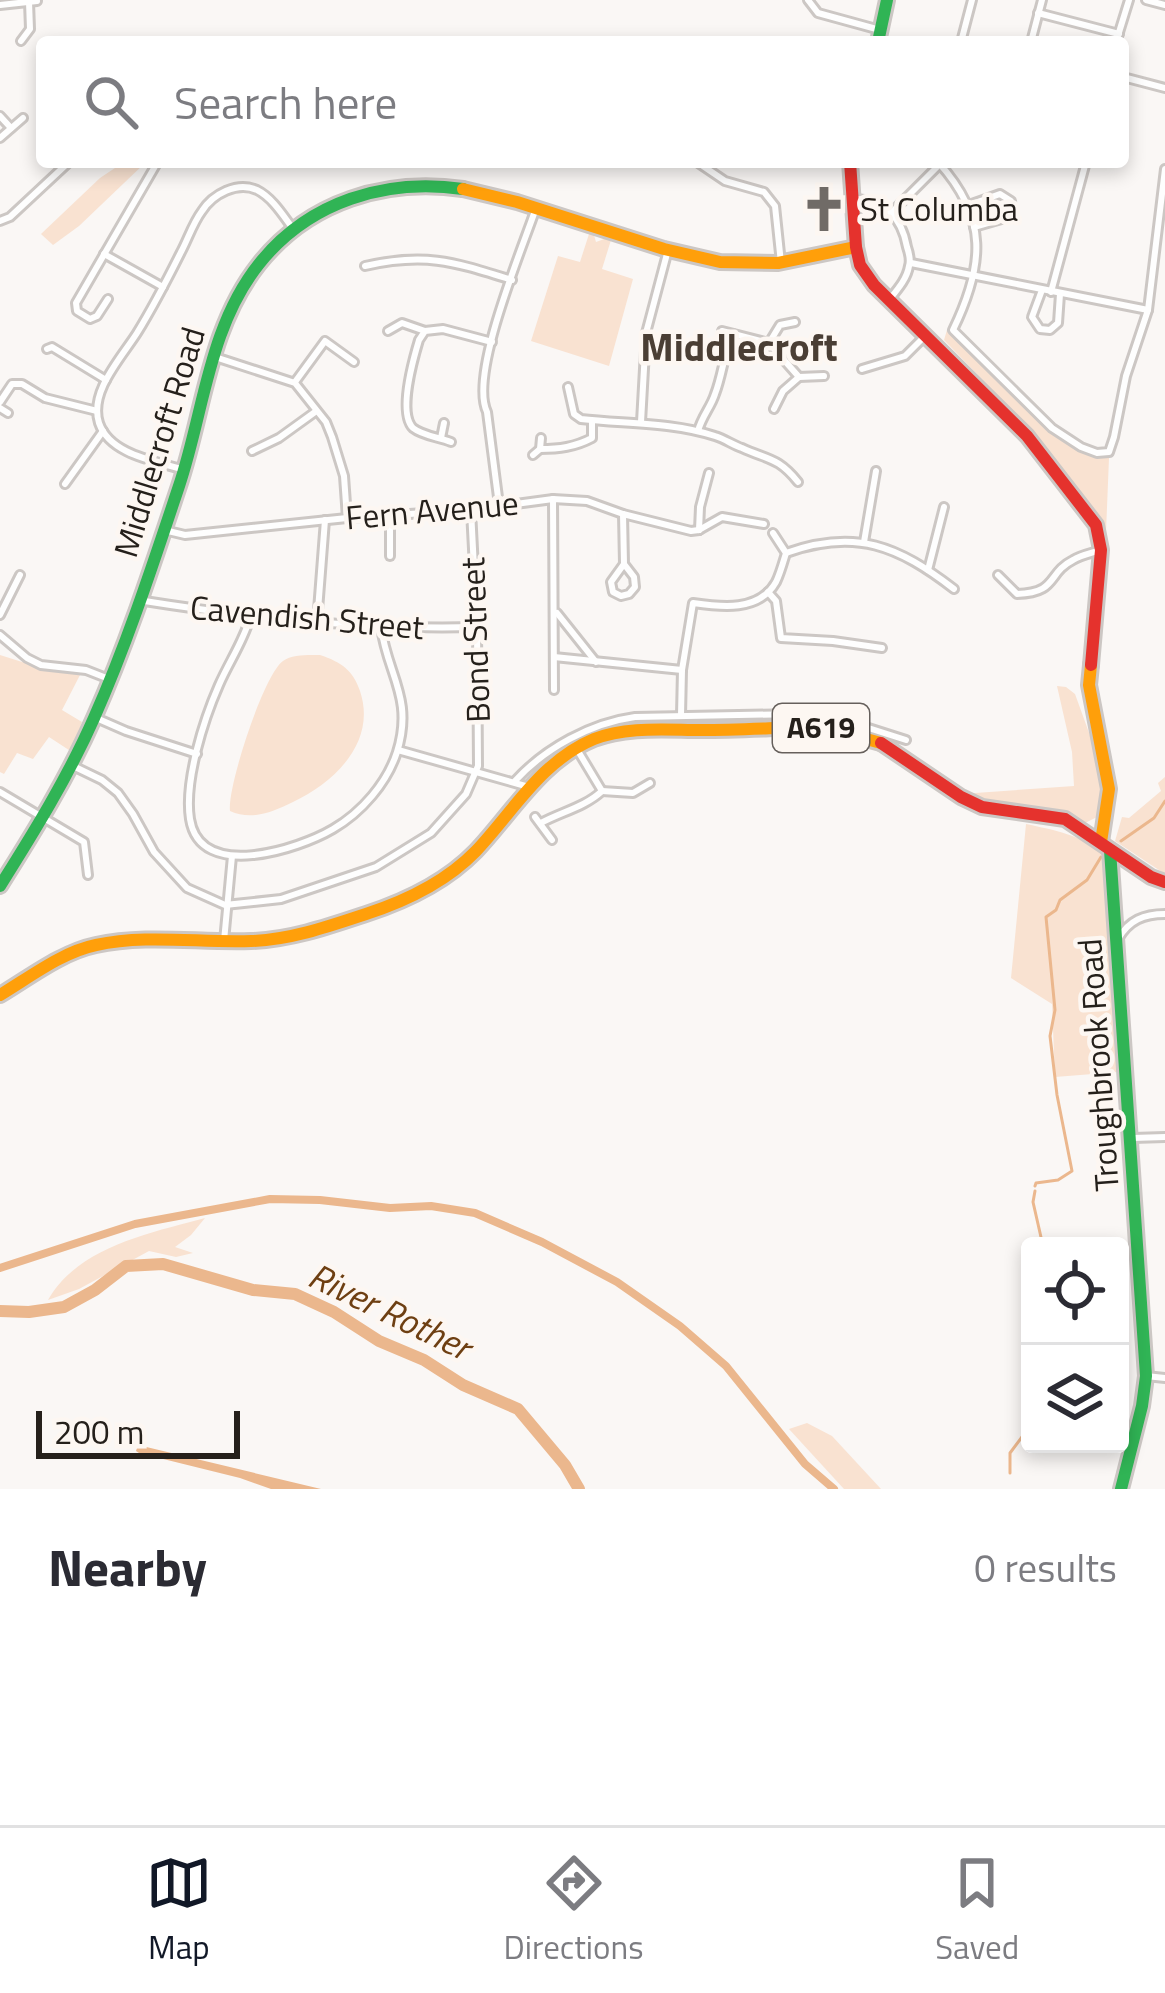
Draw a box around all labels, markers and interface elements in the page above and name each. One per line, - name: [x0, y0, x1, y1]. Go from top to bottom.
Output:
- search box: [36, 36, 1129, 168]
- text: Search here: [174, 68, 397, 136]
- icon: search: [78, 69, 144, 135]
- church icon: St Columba: [799, 184, 849, 234]
- place label: St Columba: [860, 184, 1018, 234]
- district label: Middlecroft: [640, 317, 838, 376]
- street label: Middlecroft Road: [100, 321, 218, 563]
- street label: Fern Avenue: [344, 478, 520, 542]
- street label: Bond Street: [447, 556, 503, 723]
- street label: Cavendish Street: [188, 582, 426, 652]
- road number: A619: [773, 704, 869, 752]
- street label: Troughbrook Road: [1064, 937, 1132, 1193]
- map controls: [1021, 1237, 1129, 1453]
- button: locate: [1021, 1237, 1129, 1345]
- water label: River Rother: [300, 1248, 485, 1376]
- button: layers: [1021, 1345, 1129, 1453]
- scale bar: [36, 1405, 240, 1458]
- text: 200 m: [54, 1407, 144, 1457]
- text: Nearby: [48, 1528, 207, 1606]
- text: 0 results: [974, 1538, 1117, 1597]
- tab: Map: [146, 1850, 212, 1972]
- tab: Directions: [504, 1850, 643, 1972]
- tab: Saved: [935, 1850, 1019, 1972]

